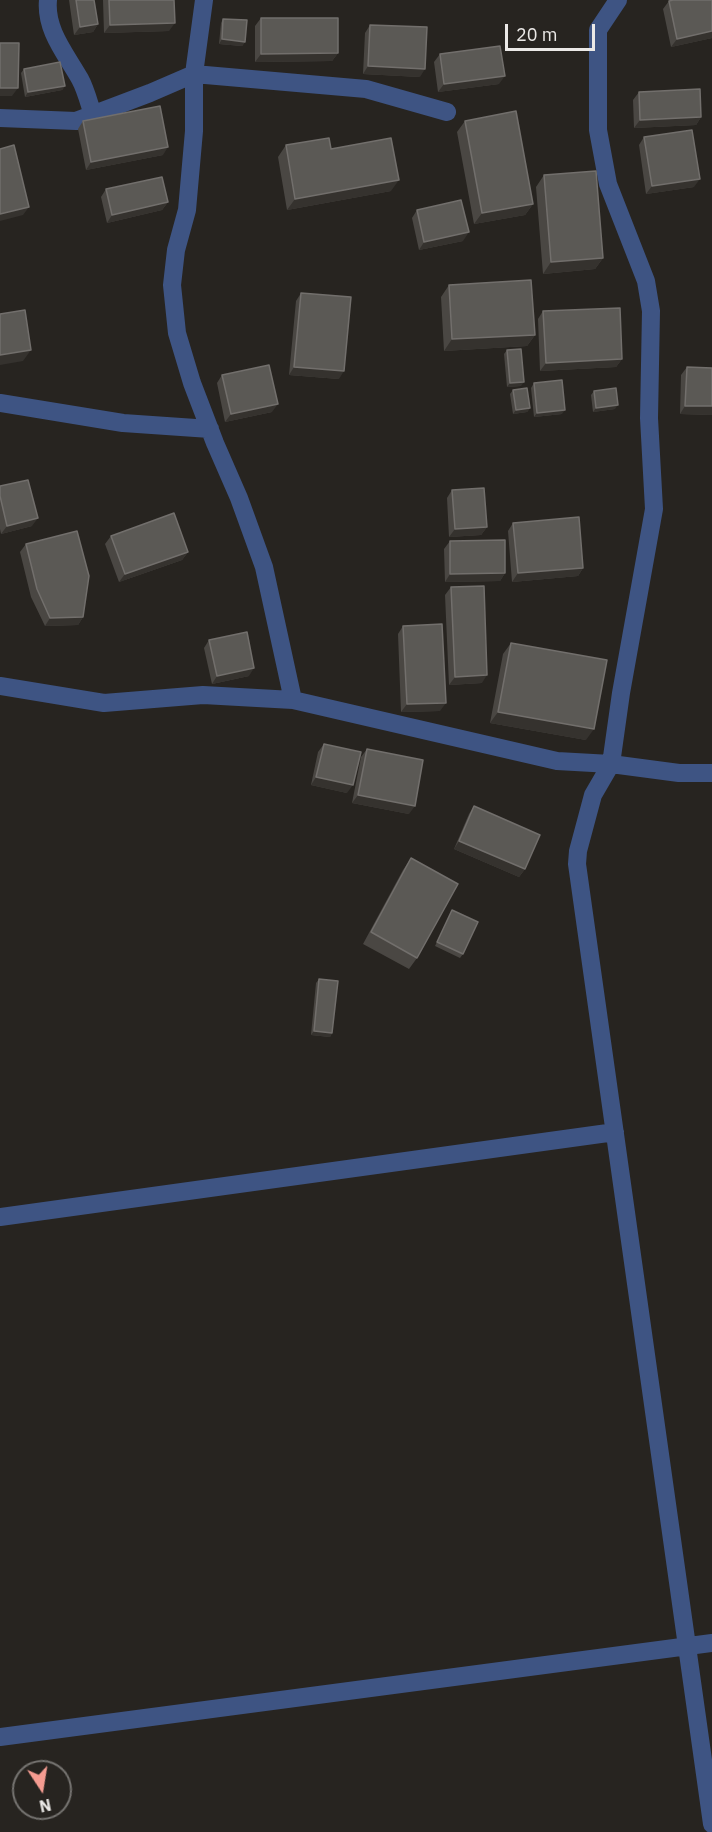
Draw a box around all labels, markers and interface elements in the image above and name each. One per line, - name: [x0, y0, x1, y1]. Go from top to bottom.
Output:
- scale bar: [508, 12, 598, 50]
- text: 20 m: [516, 23, 558, 46]
- north arrow: [12, 1760, 72, 1820]
- text: N: [38, 1795, 53, 1817]

